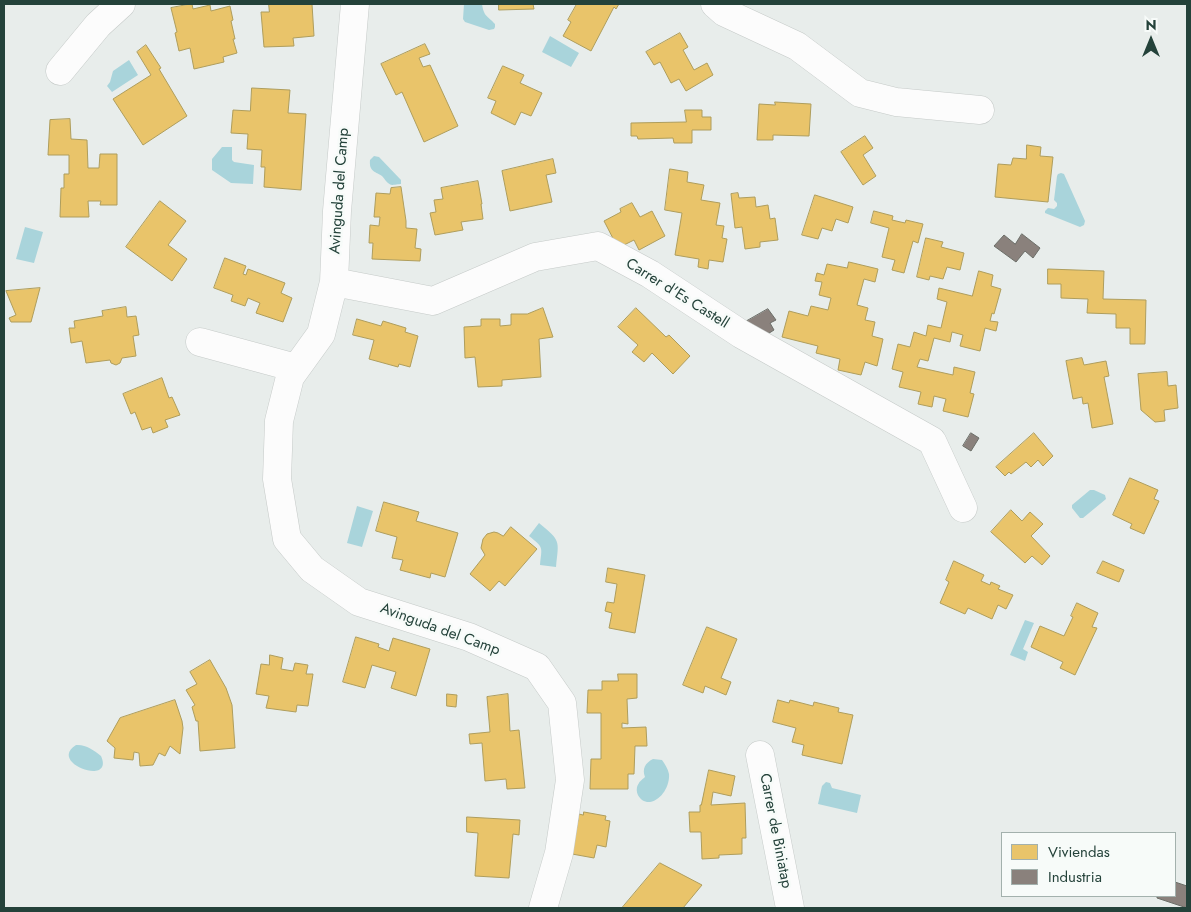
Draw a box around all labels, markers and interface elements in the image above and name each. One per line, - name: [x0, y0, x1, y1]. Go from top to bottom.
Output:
- north arrow: [1126, 15, 1176, 65]
- text: N: [1145, 15, 1157, 35]
- street label: Avinguda del Camp: [327, 127, 353, 255]
- street label: Carrer d'Es Castell: [622, 255, 732, 333]
- street label: Avinguda del Camp: [378, 600, 502, 660]
- street label: Carrer de Biniatap: [755, 772, 795, 890]
- legend: [1001, 832, 1176, 897]
- text: Viviendas: [1048, 841, 1110, 863]
- text: Industria: [1048, 866, 1102, 888]

